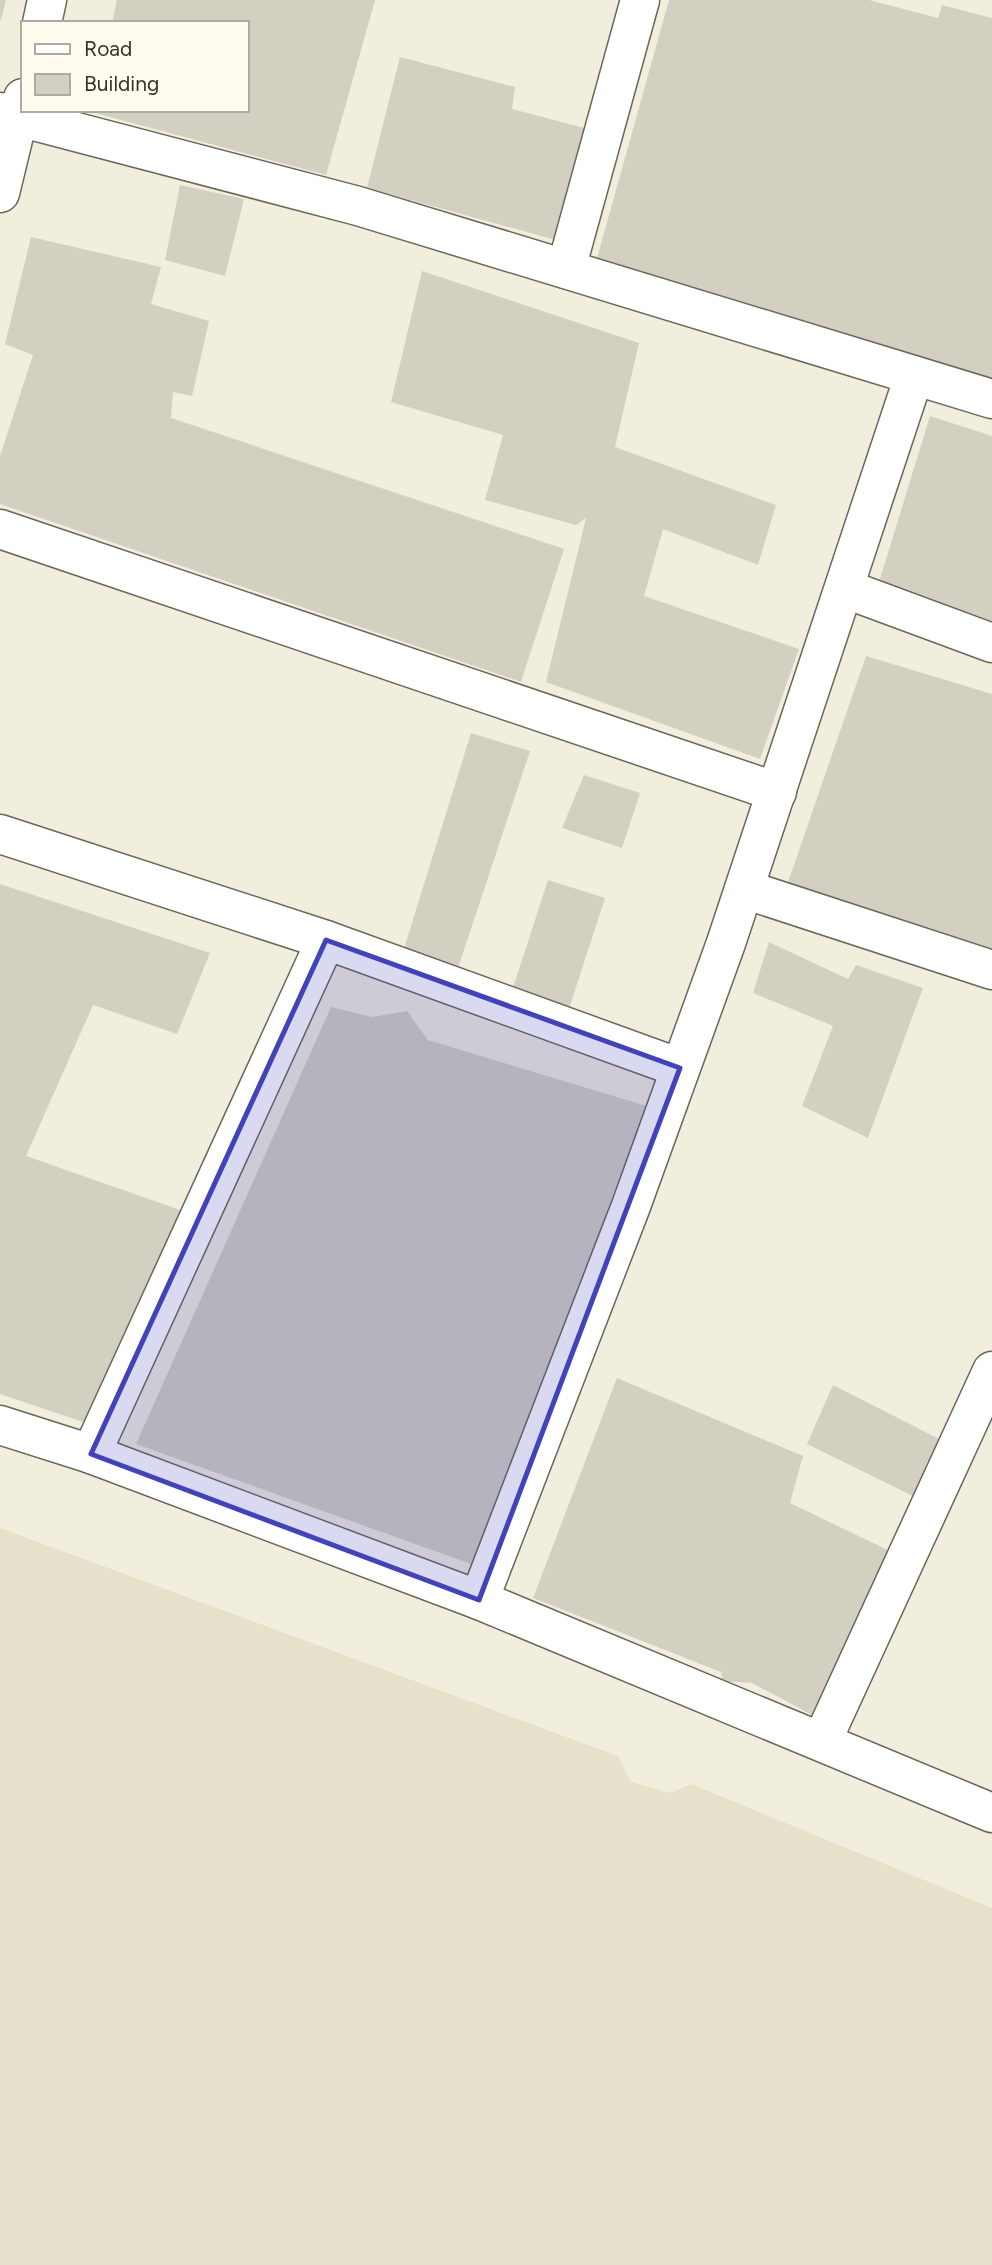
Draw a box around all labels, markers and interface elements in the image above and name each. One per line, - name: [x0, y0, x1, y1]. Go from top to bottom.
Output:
- legend: [21, 21, 248, 112]
- text: Road: [84, 36, 132, 61]
- text: Building: [84, 71, 159, 96]

